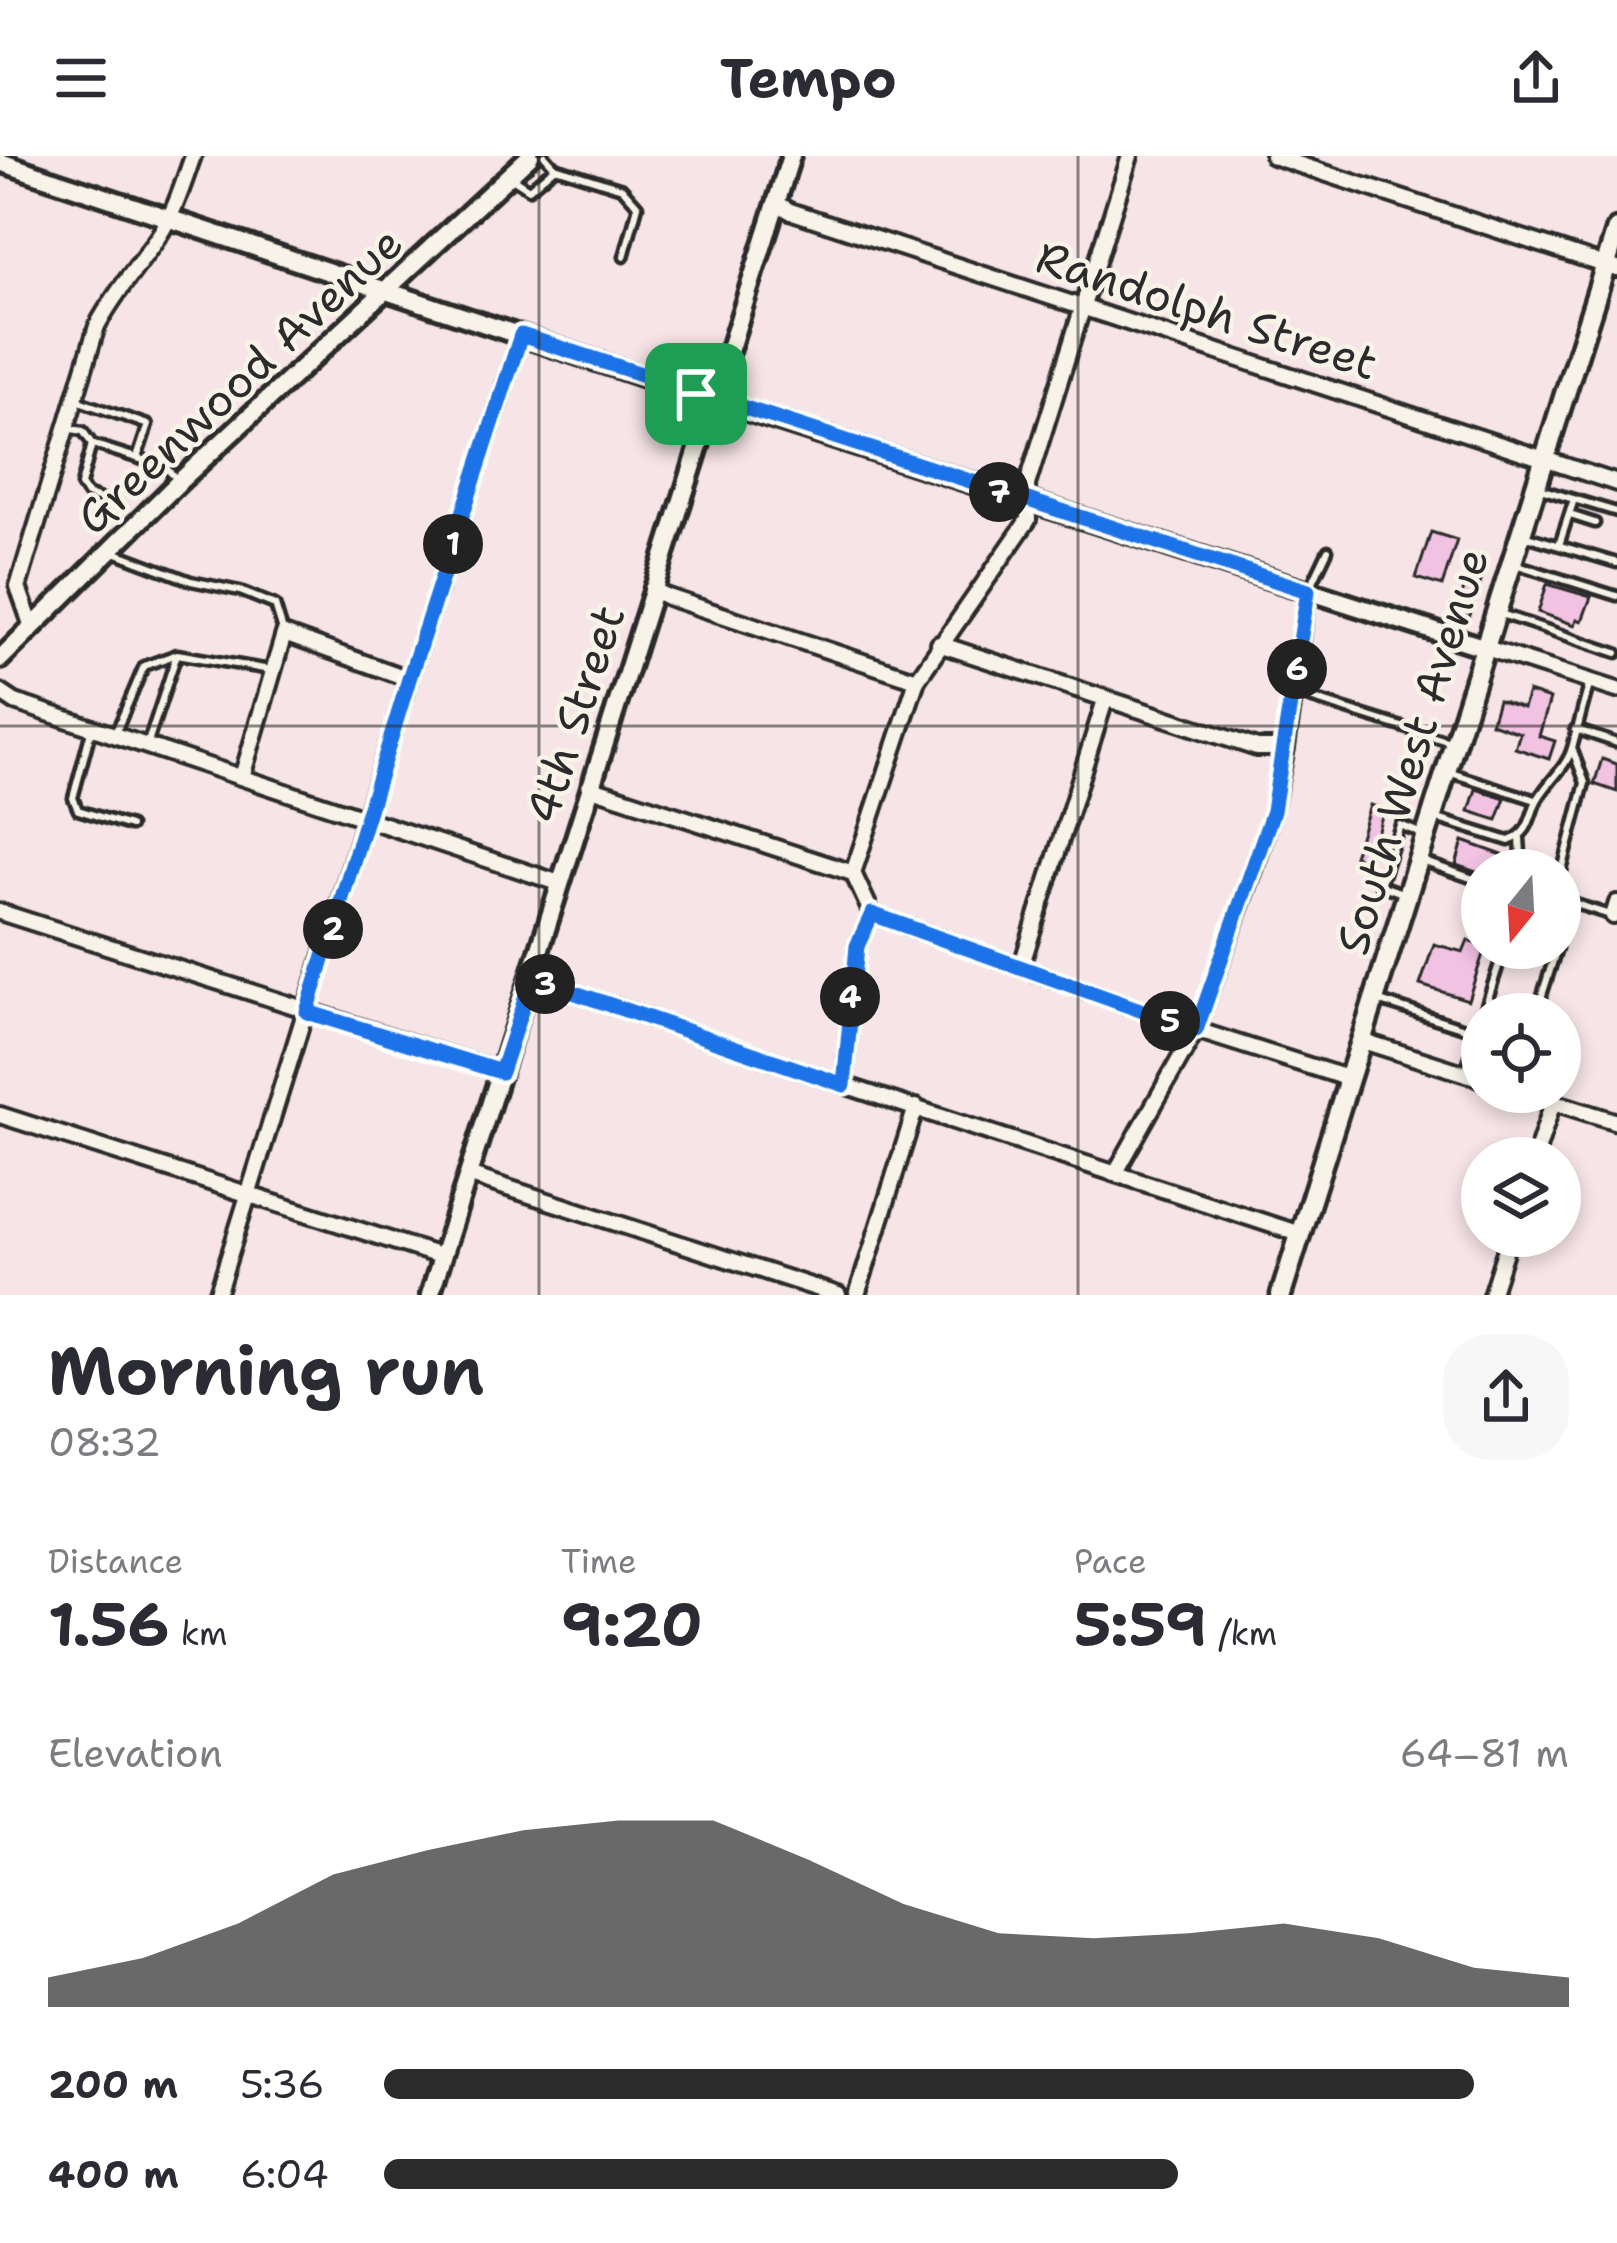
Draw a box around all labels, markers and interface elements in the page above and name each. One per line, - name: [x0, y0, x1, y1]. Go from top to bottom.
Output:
- text: Tempo: [720, 42, 897, 114]
- icon: menu: [48, 45, 114, 111]
- icon: share: [1503, 45, 1569, 111]
- street label: Greenwood Avenue: [63, 213, 415, 547]
- street label: Randolph Street: [1029, 227, 1385, 393]
- pin: [645, 343, 747, 445]
- icon: arrive: [663, 361, 729, 427]
- pin: 7: [969, 462, 1029, 522]
- text: 7: [987, 469, 1011, 514]
- pin: 1: [423, 514, 483, 574]
- text: 1: [445, 521, 461, 566]
- street label: South West Avenue: [1322, 541, 1502, 961]
- street label: 4th Street: [512, 597, 638, 831]
- pin: 6: [1267, 639, 1327, 699]
- text: 6: [1285, 646, 1309, 691]
- north arrow: [1461, 849, 1581, 969]
- map controls: [1461, 849, 1581, 1257]
- pin: 2: [303, 899, 363, 959]
- text: 2: [321, 906, 345, 951]
- pin: 3: [515, 954, 575, 1014]
- text: 3: [533, 961, 557, 1006]
- pin: 4: [820, 967, 880, 1027]
- text: 4: [838, 974, 862, 1019]
- pin: 5: [1140, 991, 1200, 1051]
- button: locate: [1461, 993, 1581, 1113]
- text: 5: [1160, 998, 1180, 1043]
- button: layers: [1461, 1137, 1581, 1257]
- text: Morning run: [48, 1327, 484, 1415]
- button: share: [1443, 1334, 1569, 1460]
- text: 08:32: [48, 1416, 161, 1468]
- text: Distance: [48, 1539, 183, 1584]
- text: Time: [561, 1539, 637, 1584]
- text: Pace: [1074, 1539, 1147, 1584]
- text: 1.56: [48, 1584, 169, 1664]
- text: 9:20: [561, 1584, 703, 1664]
- text: 5:59: [1074, 1584, 1207, 1664]
- text: km: [169, 1611, 227, 1656]
- text: /km: [1207, 1611, 1277, 1656]
- text: Elevation: [48, 1727, 223, 1779]
- text: 64–81 m: [1400, 1727, 1569, 1779]
- text: 200 m: [48, 2058, 178, 2110]
- text: 5:36: [240, 2058, 325, 2110]
- text: 400 m: [48, 2148, 179, 2200]
- text: 6:04: [240, 2148, 329, 2200]

